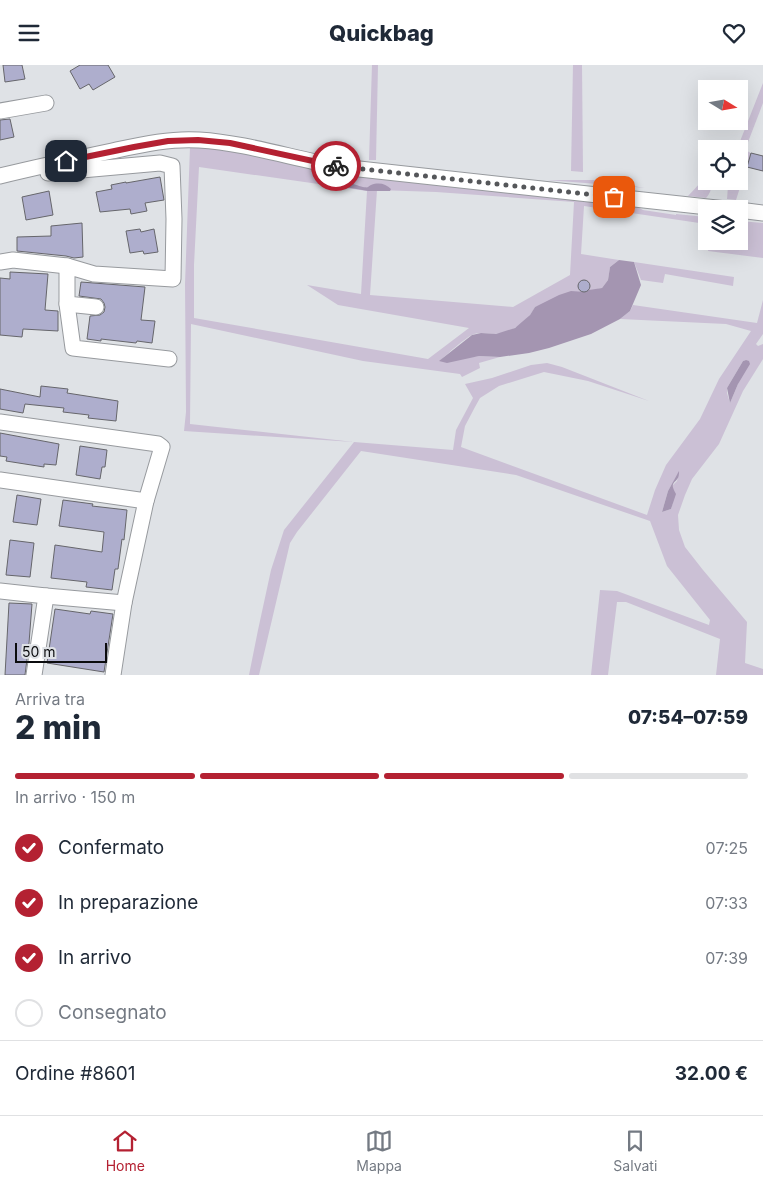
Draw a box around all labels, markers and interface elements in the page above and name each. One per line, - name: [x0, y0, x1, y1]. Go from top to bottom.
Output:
- icon: menu: [15, 19, 43, 47]
- icon: heart: [720, 19, 748, 47]
- text: Quickbag: [329, 20, 434, 46]
- north arrow: [698, 80, 748, 130]
- map controls: [698, 80, 748, 250]
- pin: [45, 140, 87, 182]
- button: locate: [698, 140, 748, 190]
- courier: [311, 141, 361, 191]
- icon: home: [52, 147, 80, 175]
- icon: bike: [322, 152, 350, 180]
- pin: [593, 176, 635, 218]
- icon: bag: [600, 183, 628, 211]
- button: layers: [698, 200, 748, 250]
- scale bar: [15, 640, 108, 663]
- text: 50 m: [22, 643, 56, 660]
- text: Arriva tra: [15, 689, 85, 709]
- text: 07:54–07:59: [628, 706, 748, 729]
- text: 2 min: [15, 708, 101, 747]
- text: In arrivo · 150 m: [15, 787, 135, 807]
- icon: check: [15, 834, 43, 862]
- text: Confermato: [58, 836, 164, 859]
- text: 07:25: [706, 838, 748, 858]
- icon: check: [15, 889, 43, 917]
- text: In preparazione: [58, 891, 198, 914]
- text: 07:33: [705, 893, 748, 913]
- icon: check: [15, 944, 43, 972]
- text: In arrivo: [58, 946, 132, 969]
- text: 07:39: [705, 948, 748, 968]
- text: Consegnato: [58, 1001, 167, 1024]
- text: Ordine #8601: [15, 1062, 136, 1085]
- text: 32.00 €: [675, 1062, 748, 1085]
- tab: Home: [106, 1127, 145, 1174]
- tab: Mappa: [356, 1127, 402, 1174]
- tab: Salvati: [613, 1127, 657, 1174]

